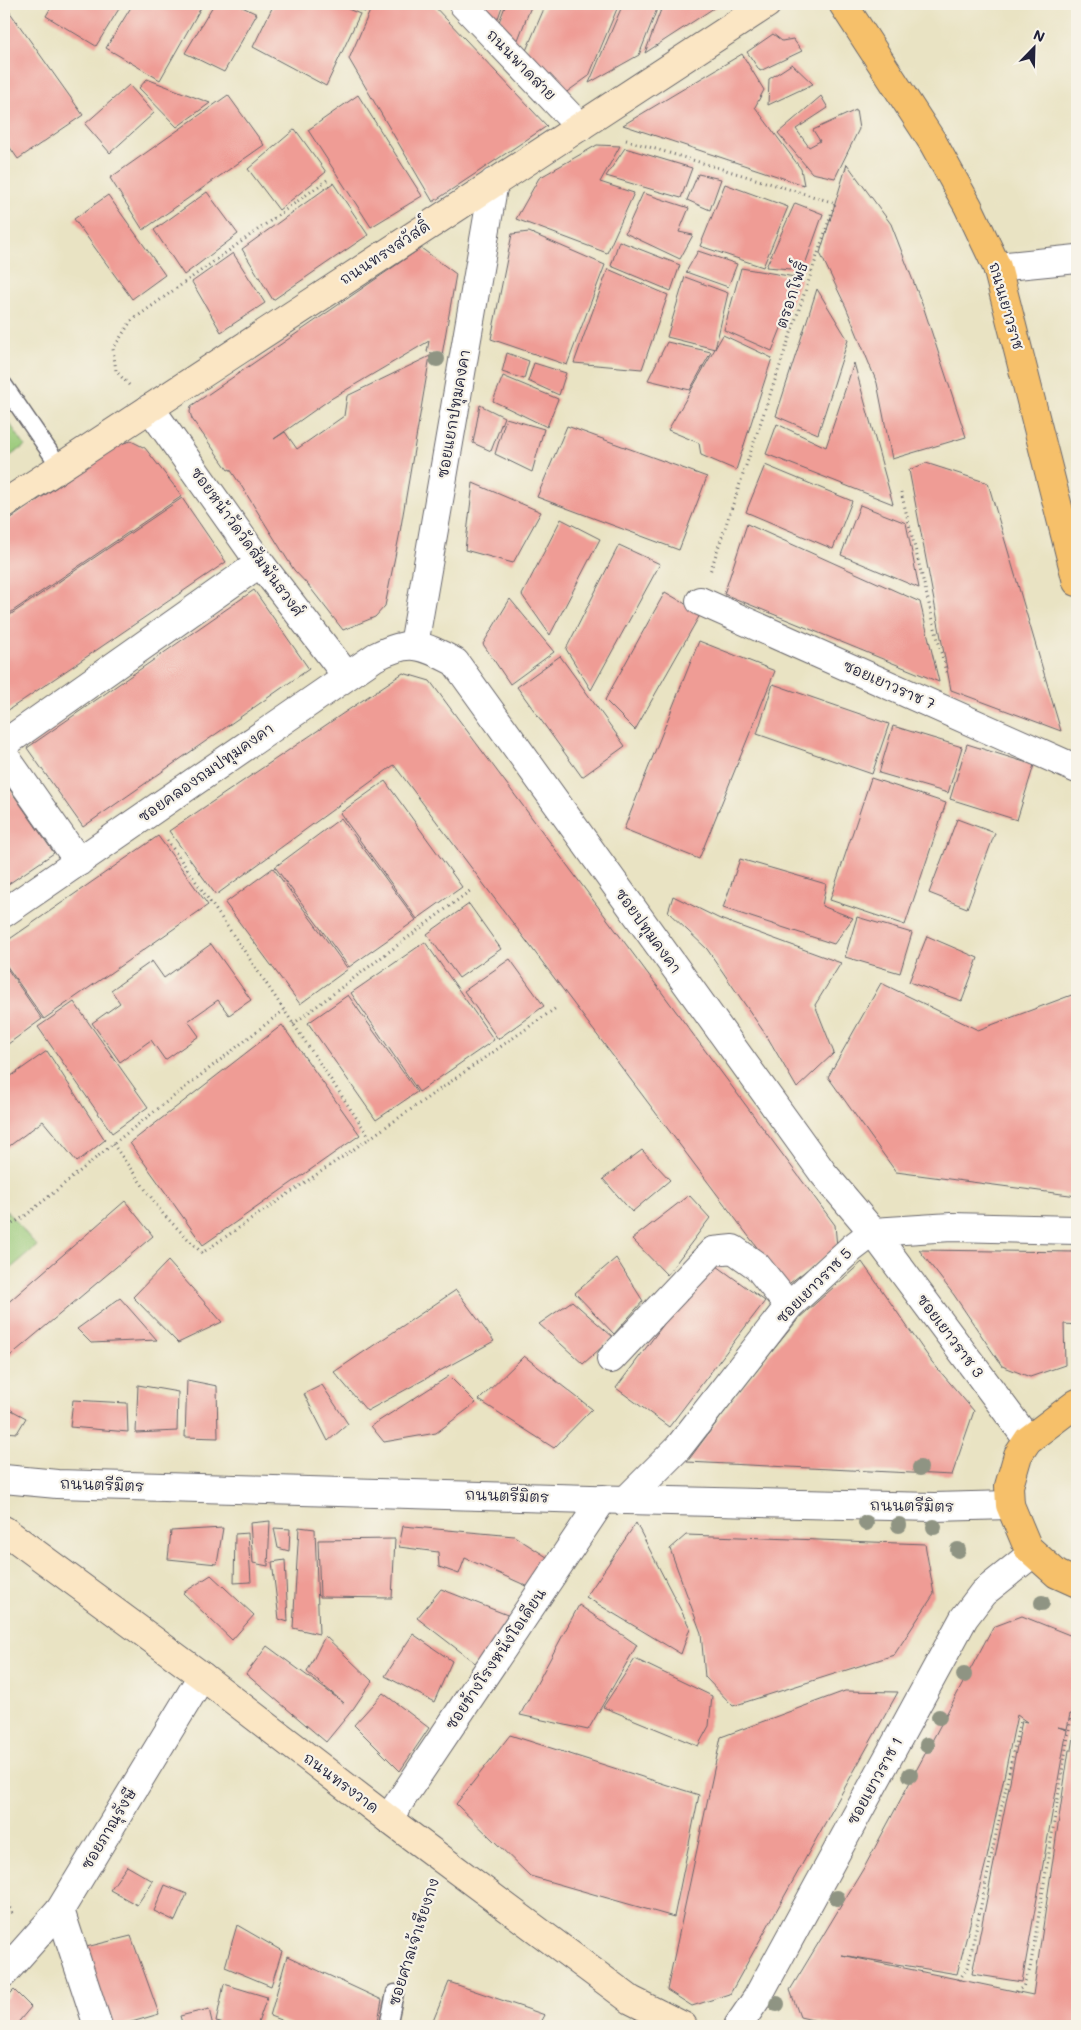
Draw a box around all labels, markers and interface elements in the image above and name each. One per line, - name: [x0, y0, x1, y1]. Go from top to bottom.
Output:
- north arrow: [1008, 22, 1058, 72]
- street label: ถนนพาดสาย: [483, 24, 561, 104]
- text: N: [1031, 25, 1048, 46]
- street label: ถนนทรงสวัสดิ์: [333, 212, 434, 289]
- street label: ตรอกโพธิ์: [766, 257, 812, 331]
- street label: ถนนเยาวราช: [985, 260, 1029, 352]
- street label: ซอยแยกปทุมคงคา: [432, 348, 476, 480]
- street label: ซอยหน้าวัดวัดสัมพันธวงศ์: [187, 462, 309, 620]
- street label: ซอยเยาวราช 7: [840, 655, 939, 713]
- street label: ซอยคลองถมปทุมคงคา: [134, 718, 278, 828]
- street label: ซอยปทุมคงคา: [610, 884, 686, 978]
- street label: ซอยเยาวราช 5: [771, 1243, 856, 1328]
- street label: ซอยเยาวราช 3: [913, 1290, 989, 1381]
- street label: ถนนตรีมิตร: [60, 1473, 144, 1495]
- street label: ถนนตรีมิตร: [465, 1484, 549, 1506]
- street label: ถนนตรีมิตร: [870, 1494, 954, 1516]
- street label: ซอยข้างโรงหนังโอเดียน: [440, 1584, 550, 1733]
- street label: ซอยเยาวราช 1: [842, 1733, 906, 1828]
- street label: ถนนทรงวาด: [300, 1747, 384, 1817]
- street label: ซอยภาณุรังษี: [76, 1784, 142, 1874]
- street label: ซอยศาลเจ้าเชียงกง: [383, 1875, 443, 2008]

